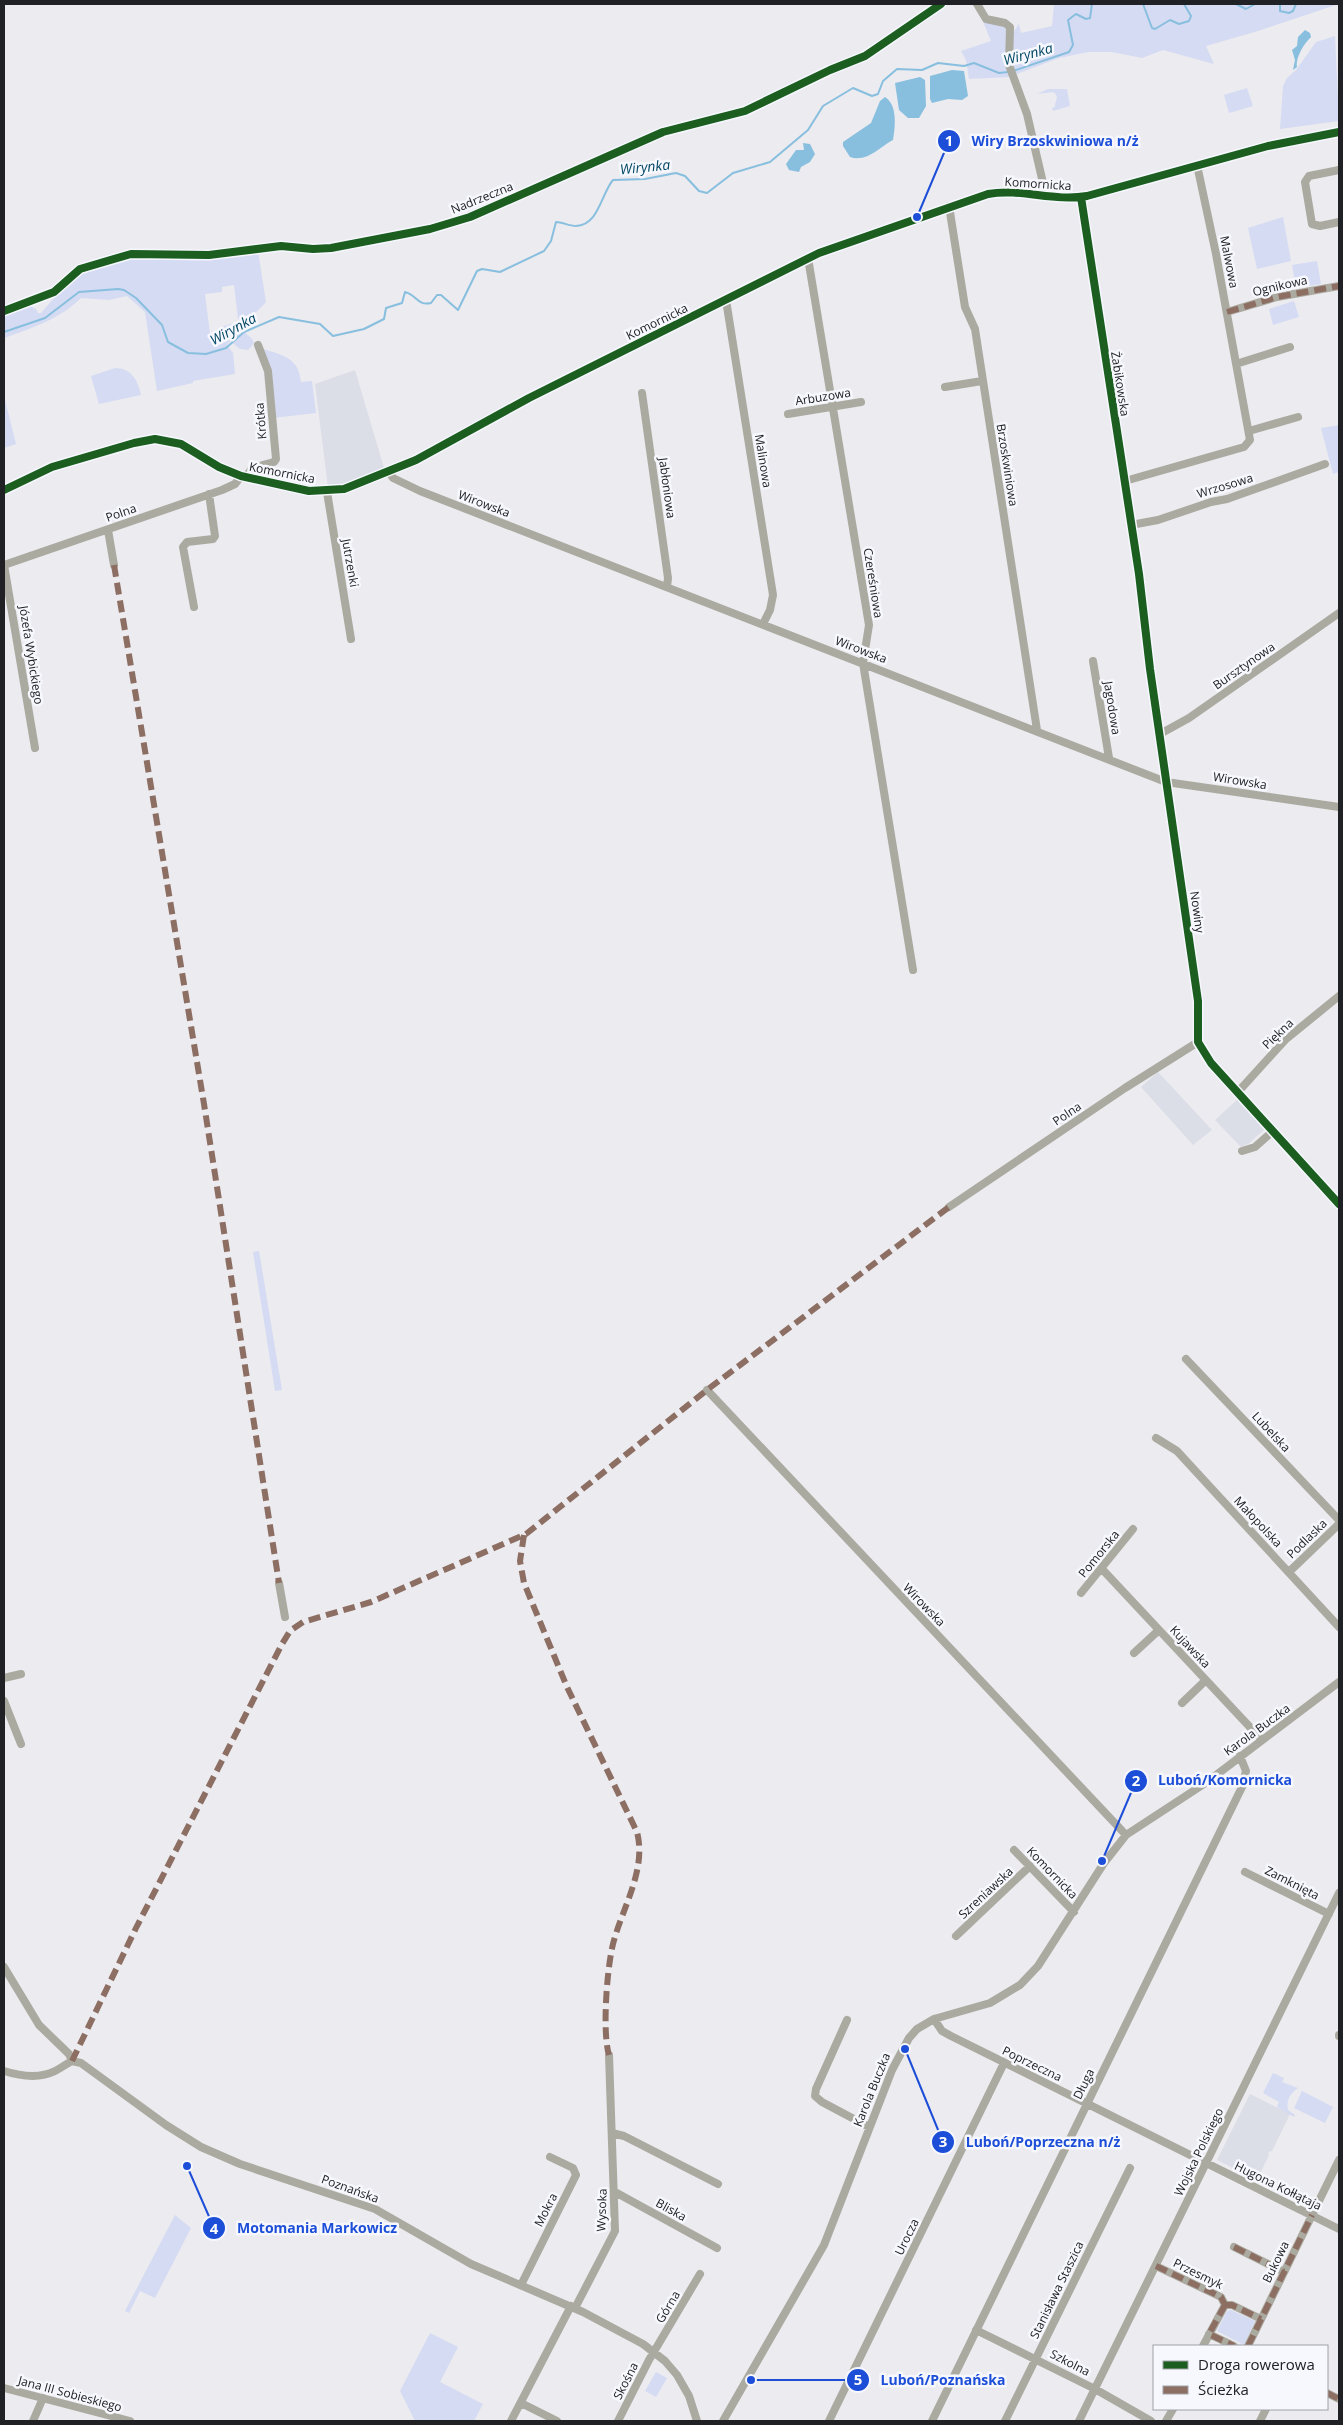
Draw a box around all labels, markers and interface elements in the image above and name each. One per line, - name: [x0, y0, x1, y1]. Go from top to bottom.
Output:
- water label: Wirynka: [1001, 38, 1055, 69]
- callout: Wiry Brzoskwiniowa n/ż: [936, 126, 1148, 155]
- text: 1: [945, 130, 953, 150]
- text: Wiry Brzoskwiniowa n/ż: [972, 131, 1139, 150]
- water label: Wirynka: [619, 154, 671, 179]
- street label: Komornicka: [1004, 173, 1072, 194]
- street label: Nadrzeczna: [448, 177, 515, 218]
- street label: Malwowa: [1216, 234, 1243, 290]
- street label: Ognikowa: [1251, 271, 1309, 300]
- street label: Komornicka: [623, 299, 691, 344]
- water label: Wirynka: [206, 308, 259, 349]
- street label: Żabikowska: [1107, 350, 1134, 418]
- street label: Arbuzowa: [794, 384, 852, 409]
- street label: Krótka: [250, 402, 271, 440]
- street label: Brzoskwiniowa: [993, 422, 1022, 507]
- street label: Malinowa: [751, 433, 776, 489]
- street label: Jabłoniowa: [655, 456, 680, 519]
- street label: Komornicka: [248, 458, 317, 487]
- street label: Wrzosowa: [1195, 469, 1255, 502]
- street label: Wirowska: [456, 486, 513, 521]
- street label: Polna: [103, 499, 138, 526]
- street label: Jutrzenki: [338, 536, 363, 588]
- street label: Czereśniowa: [860, 547, 887, 619]
- street label: Józefa Wybickiego: [15, 603, 48, 705]
- street label: Wirowska: [833, 632, 890, 667]
- street label: Bursztynowa: [1209, 638, 1278, 693]
- street label: Jagodowa: [1100, 679, 1125, 736]
- street label: Wirowska: [1212, 768, 1268, 793]
- street label: Nowiny: [1186, 890, 1209, 935]
- street label: Piękna: [1258, 1015, 1297, 1053]
- street label: Polna: [1049, 1098, 1085, 1129]
- street label: Lubelska: [1248, 1408, 1294, 1456]
- street label: Małopolska: [1230, 1492, 1286, 1551]
- street label: Podlaska: [1283, 1515, 1331, 1562]
- street label: Pomorska: [1074, 1526, 1123, 1581]
- street label: Wirowska: [899, 1579, 949, 1630]
- street label: Kujawska: [1166, 1622, 1214, 1672]
- street label: Karola Buczka: [1220, 1700, 1293, 1760]
- callout: Luboń/Komornicka: [1123, 1766, 1302, 1795]
- text: 2: [1132, 1770, 1141, 1790]
- text: Luboń/Komornicka: [1158, 1770, 1292, 1789]
- street label: Komornicka: [1023, 1843, 1082, 1903]
- street label: Zamknięta: [1262, 1862, 1322, 1904]
- street label: Szreniawska: [955, 1863, 1017, 1922]
- street label: Poprzeczna: [1000, 2042, 1065, 2085]
- street label: Karola Buczka: [849, 2050, 894, 2129]
- street label: Długa: [1069, 2066, 1098, 2102]
- street label: Wojska Polskiego: [1170, 2105, 1227, 2199]
- callout: Luboń/Poprzeczna n/ż: [931, 2127, 1131, 2156]
- text: 3: [939, 2131, 947, 2151]
- text: Luboń/Poprzeczna n/ż: [966, 2132, 1120, 2151]
- street label: Hugona Kołłątaja: [1232, 2157, 1325, 2214]
- street label: Poznańska: [319, 2170, 381, 2207]
- street label: Wysoka: [592, 2188, 611, 2232]
- street label: Mokra: [530, 2190, 561, 2230]
- street label: Bliska: [653, 2194, 690, 2225]
- callout: Motomania Markowicz: [202, 2214, 407, 2243]
- street label: Urocza: [890, 2216, 923, 2258]
- text: 4: [210, 2218, 219, 2238]
- text: Motomania Markowicz: [237, 2218, 397, 2237]
- street label: Stanisława Staszica: [1026, 2238, 1088, 2341]
- street label: Bukowa: [1258, 2238, 1293, 2286]
- street label: Przesmyk: [1170, 2254, 1227, 2293]
- street label: Górna: [651, 2287, 684, 2326]
- street label: Szkolna: [1047, 2345, 1093, 2380]
- legend: [1153, 2345, 1328, 2410]
- text: Droga rowerowa: [1198, 2354, 1315, 2374]
- street label: Skośna: [609, 2359, 642, 2402]
- callout: Luboń/Poznańska: [845, 2366, 1015, 2395]
- text: 5: [854, 2369, 862, 2389]
- text: Luboń/Poznańska: [881, 2370, 1005, 2389]
- street label: Jana III Sobieskiego: [15, 2371, 124, 2416]
- text: Ścieżka: [1198, 2379, 1249, 2399]

